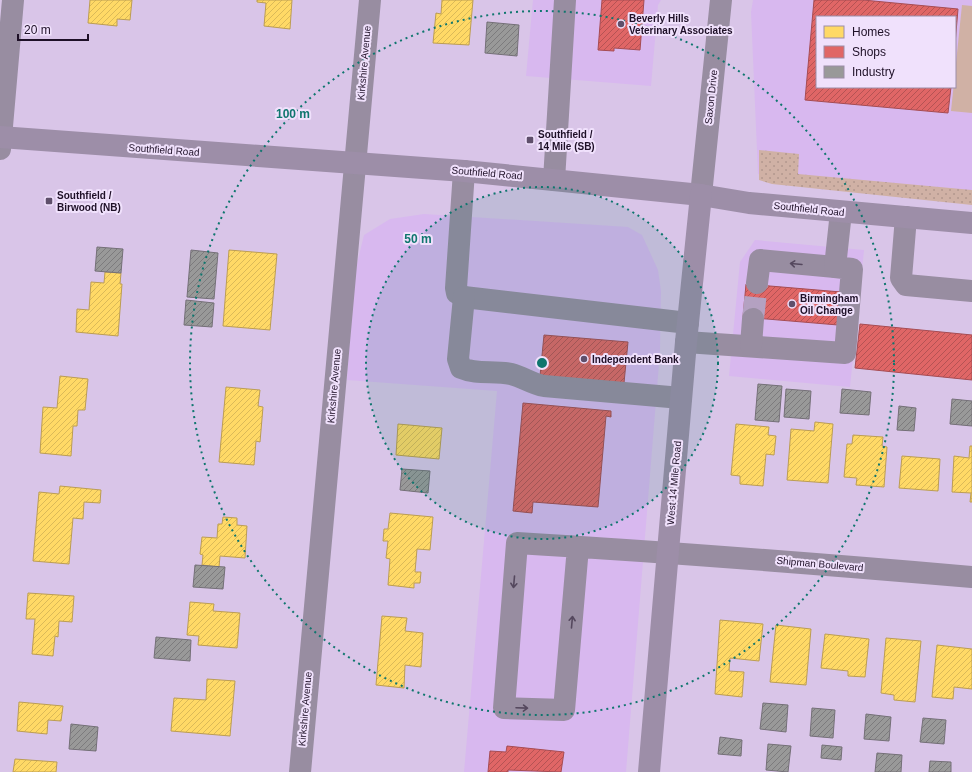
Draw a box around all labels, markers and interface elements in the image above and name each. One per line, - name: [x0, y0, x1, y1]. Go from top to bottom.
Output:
- place label: Beverly Hills Veterinary Associates: [629, 13, 733, 36]
- scale bar: [18, 16, 88, 42]
- legend: [816, 16, 956, 88]
- marker: Beverly Hills Veterinary Associates: [616, 19, 626, 29]
- text: 20 m: [24, 23, 51, 37]
- street label: Kirkshire Avenue: [355, 25, 373, 101]
- text: Homes: [852, 25, 890, 39]
- text: Shops: [852, 45, 886, 59]
- text: Industry: [852, 65, 895, 79]
- street label: Saxon Drive: [703, 69, 719, 125]
- text: 100 m: [276, 107, 310, 121]
- place label: Southfield / 14 Mile (SB): [538, 129, 595, 152]
- marker: Southfield / 14 Mile (SB): [525, 135, 535, 145]
- street label: Southfield Road: [128, 142, 200, 158]
- street label: Southfield Road: [451, 164, 523, 182]
- place label: Southfield / Birwood (NB): [57, 190, 121, 213]
- marker: Southfield / Birwood (NB): [44, 196, 54, 206]
- street label: Southfield Road: [773, 200, 845, 218]
- text: 50 m: [404, 232, 432, 246]
- one-way arrow: [790, 260, 803, 267]
- place label: Birmingham Oil Change: [800, 293, 858, 316]
- marker: Birmingham Oil Change: [787, 299, 797, 309]
- street label: Kirkshire Avenue: [325, 348, 343, 424]
- marker: Independent Bank: [579, 354, 589, 364]
- place label: Independent Bank: [592, 354, 679, 365]
- centre of rings: [535, 356, 549, 370]
- street label: West 14 Mile Road: [665, 441, 683, 525]
- street label: Shipman Boulevard: [776, 555, 864, 573]
- one-way arrow: [510, 575, 517, 588]
- one-way arrow: [568, 616, 575, 629]
- street label: Kirkshire Avenue: [296, 671, 314, 747]
- one-way arrow: [515, 705, 528, 712]

